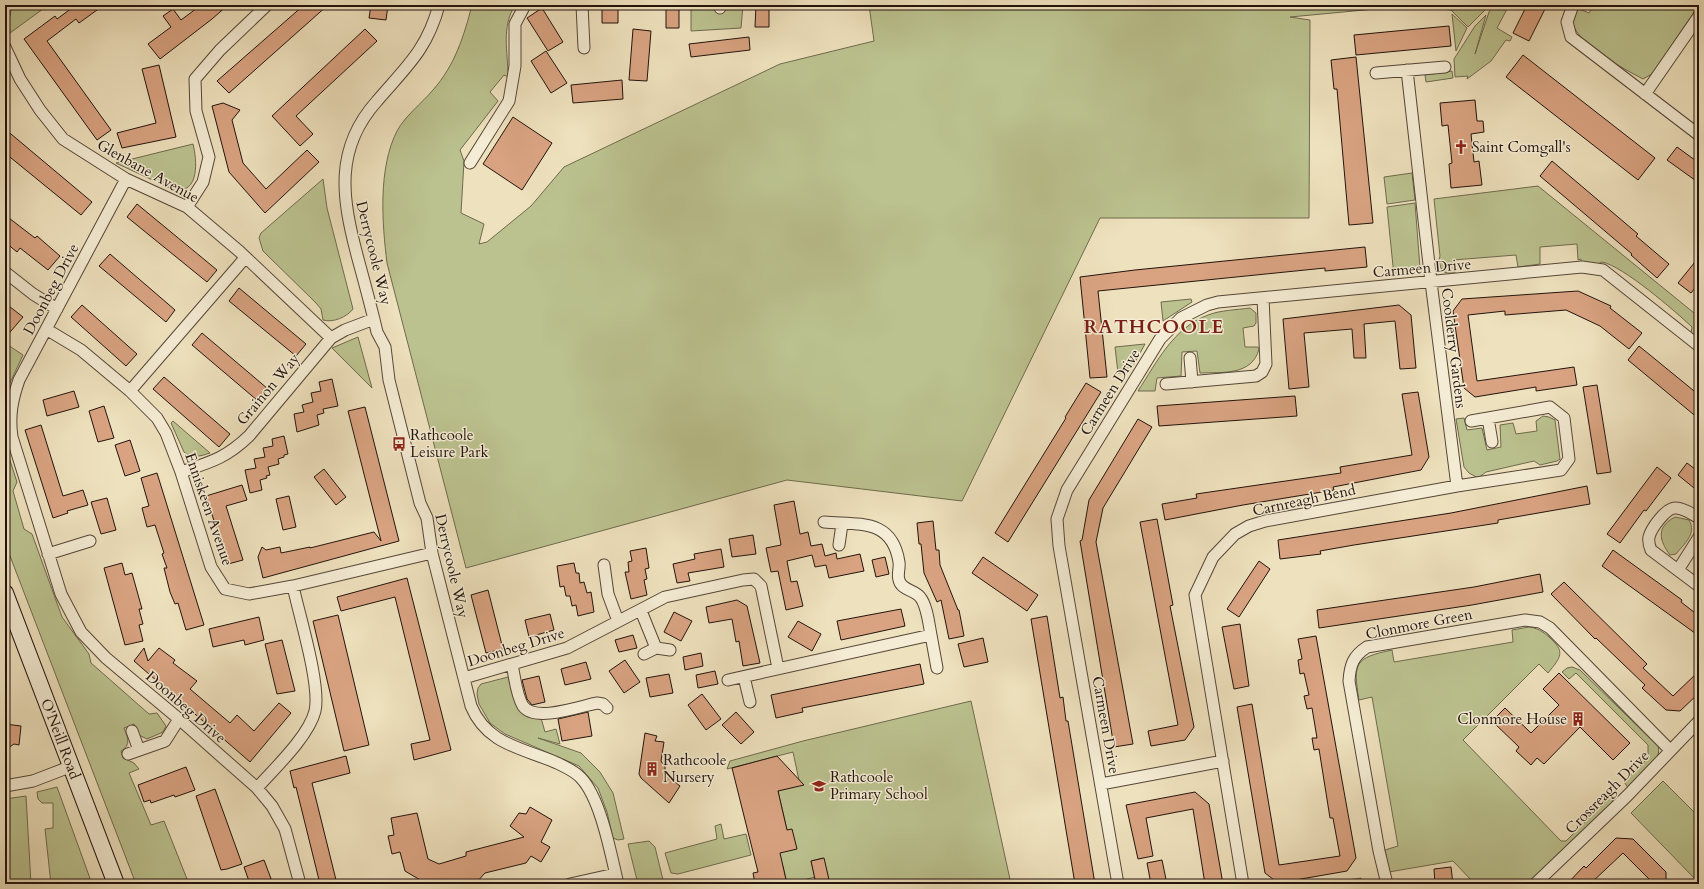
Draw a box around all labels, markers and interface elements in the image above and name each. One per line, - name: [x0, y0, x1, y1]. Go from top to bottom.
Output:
- street label: Glenbane Avenue: [93, 135, 203, 207]
- place label: Saint Comgall's: [1472, 137, 1571, 157]
- church icon: Saint Comgall's: [1453, 139, 1469, 155]
- street label: Derrycoole Way: [351, 199, 397, 307]
- street label: Doonbeg Drive: [19, 240, 84, 338]
- street label: Carmeen Drive: [1372, 254, 1472, 282]
- street label: Coolderry Gardens: [1437, 287, 1471, 409]
- district label: RATHCOOLE: [1084, 314, 1224, 340]
- street label: Carmeen Drive: [1075, 345, 1145, 439]
- street label: Grainon Way: [232, 349, 304, 429]
- place label: Rathcoole Leisure Park: [410, 425, 489, 462]
- bus stop icon: Rathcoole Leisure Park: [391, 436, 407, 452]
- street label: Enniskeen Avenue: [180, 450, 238, 568]
- street label: Carnreagh Bend: [1251, 479, 1357, 521]
- street label: Derrycoole Way: [430, 512, 474, 620]
- street label: Clonmore Green: [1364, 604, 1475, 644]
- street label: Doonbeg Drive: [465, 623, 567, 671]
- street label: Doonbeg Drive: [142, 666, 231, 748]
- street label: Carmeen Drive: [1088, 675, 1124, 775]
- street label: O'Neill Road: [36, 696, 85, 782]
- place label: Clonmore House: [1457, 709, 1567, 729]
- building icon: Clonmore House: [1570, 711, 1586, 727]
- street label: Crossreagh Drive: [1561, 746, 1653, 838]
- place label: Rathcoole Nursery: [663, 750, 727, 787]
- building icon: Rathcoole Nursery: [644, 761, 660, 777]
- place label: Rathcoole Primary School: [830, 767, 928, 804]
- school or university icon: Rathcoole Primary School: [811, 778, 827, 794]

